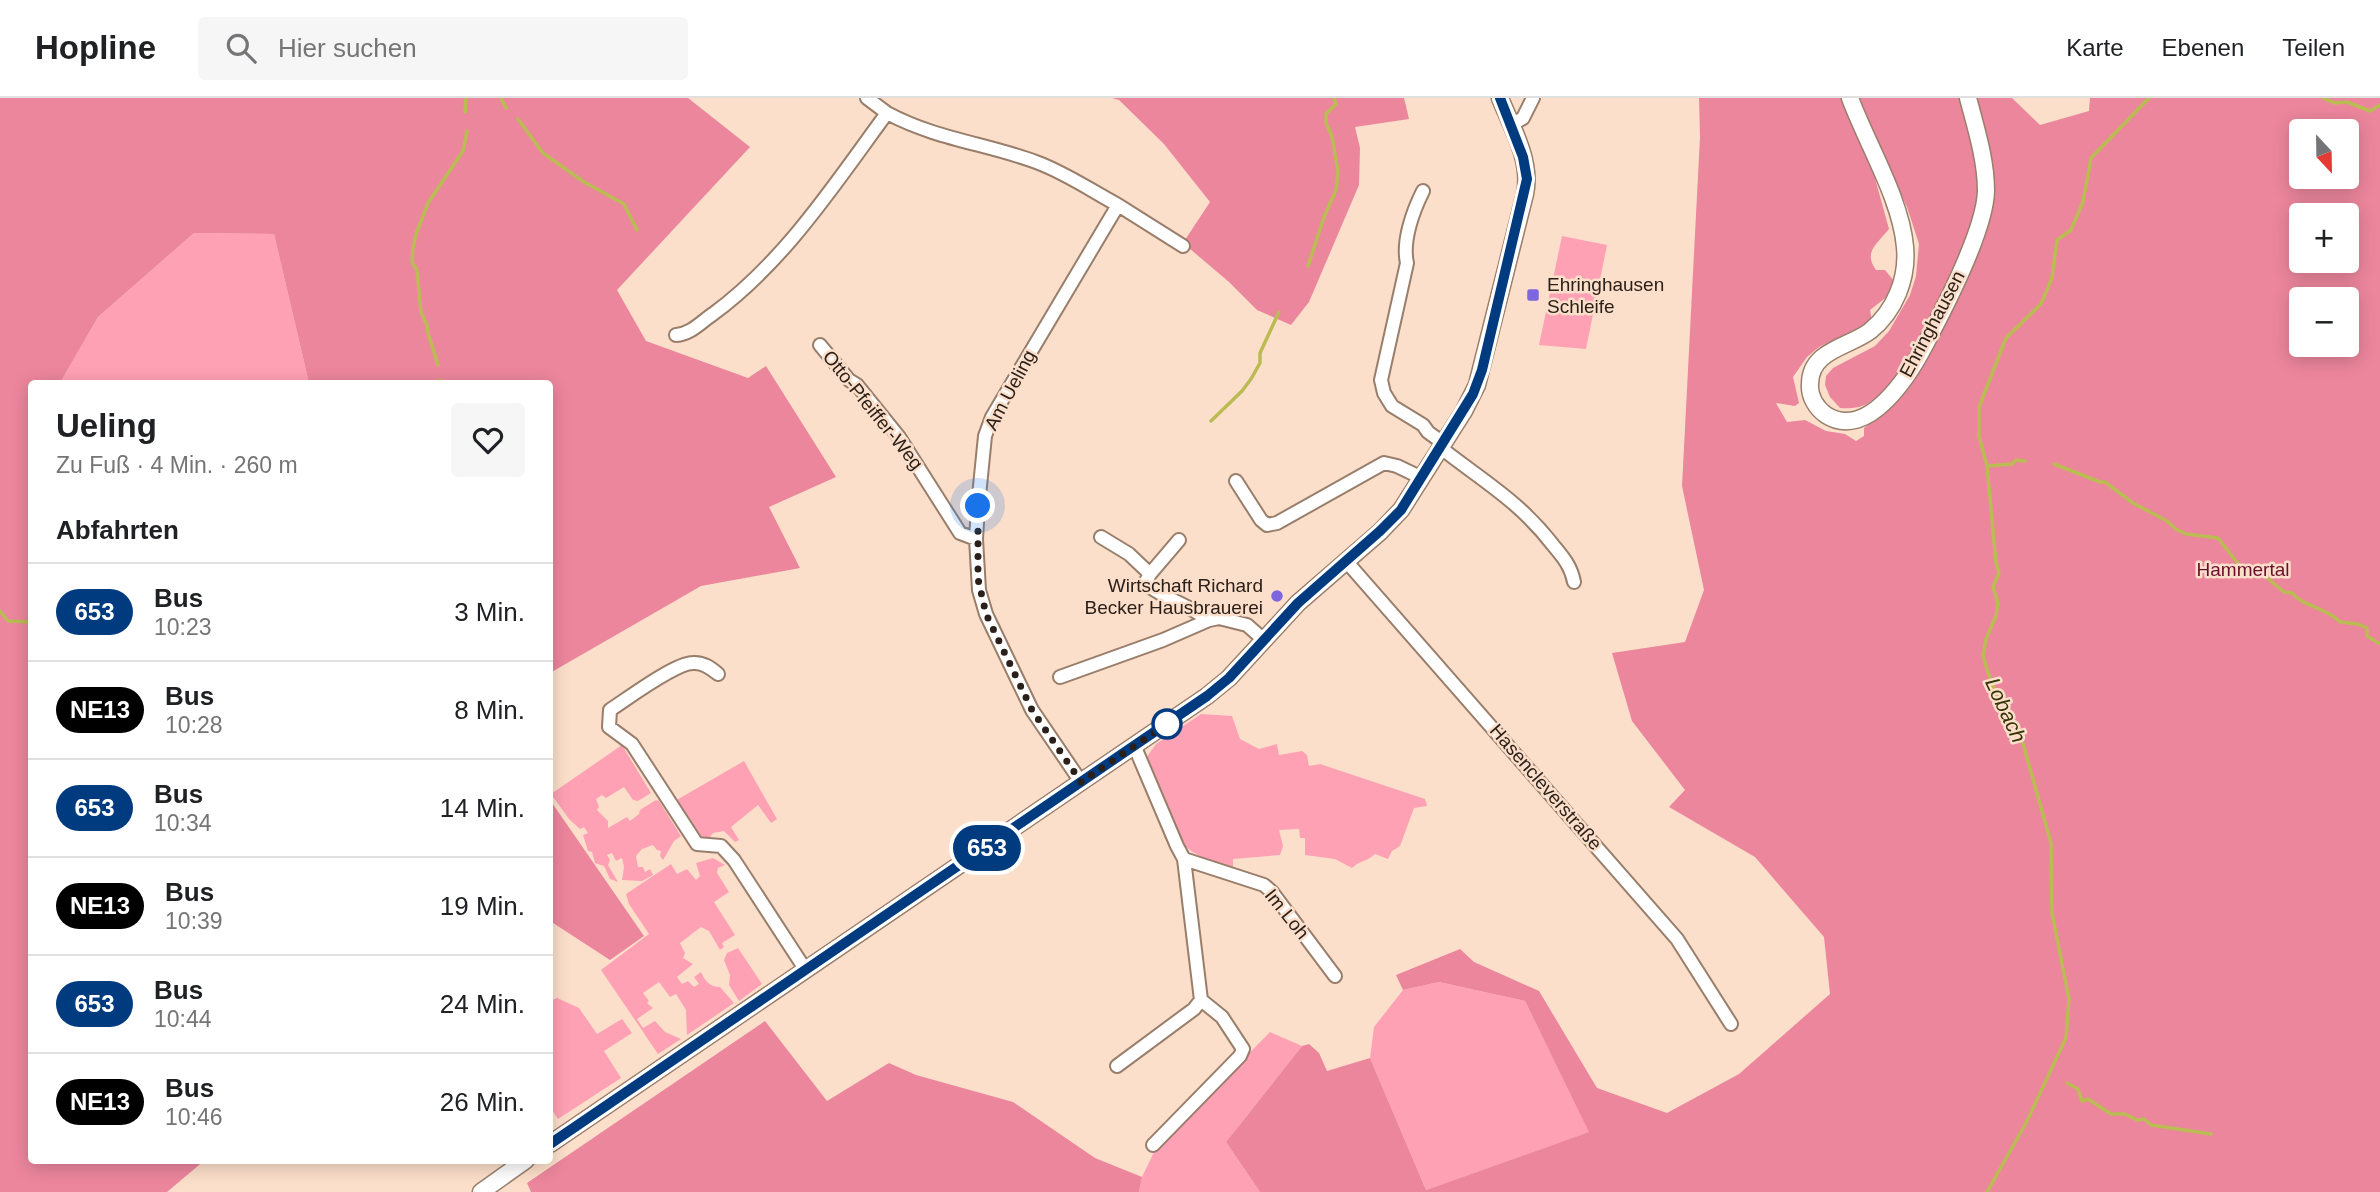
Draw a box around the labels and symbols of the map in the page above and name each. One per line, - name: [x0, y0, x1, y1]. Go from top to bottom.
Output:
- north arrow: [2289, 119, 2359, 189]
- street label: Ehringhausen: [1895, 267, 1969, 381]
- place label: Ehringhausen Schleife: [1547, 274, 1664, 317]
- marker: Ehringhausen Schleife: [1525, 287, 1541, 303]
- street label: Otto-Pfeiffer-Weg: [819, 346, 927, 474]
- street label: Am Ueling: [980, 346, 1040, 434]
- your location: [960, 488, 995, 523]
- park label: Hammertal: [2197, 559, 2289, 580]
- place label: Wirtschaft Richard Becker Hausbrauerei: [1085, 575, 1263, 618]
- marker: Wirtschaft Richard Becker Hausbrauerei: [1269, 588, 1285, 604]
- water label: Lobach: [1981, 674, 2031, 746]
- unlabelled marker: [1152, 709, 1182, 739]
- street label: Hasencleverstraße: [1486, 720, 1606, 854]
- line badge: 653: [947, 825, 1027, 871]
- street label: Im Loh: [1261, 885, 1313, 943]

